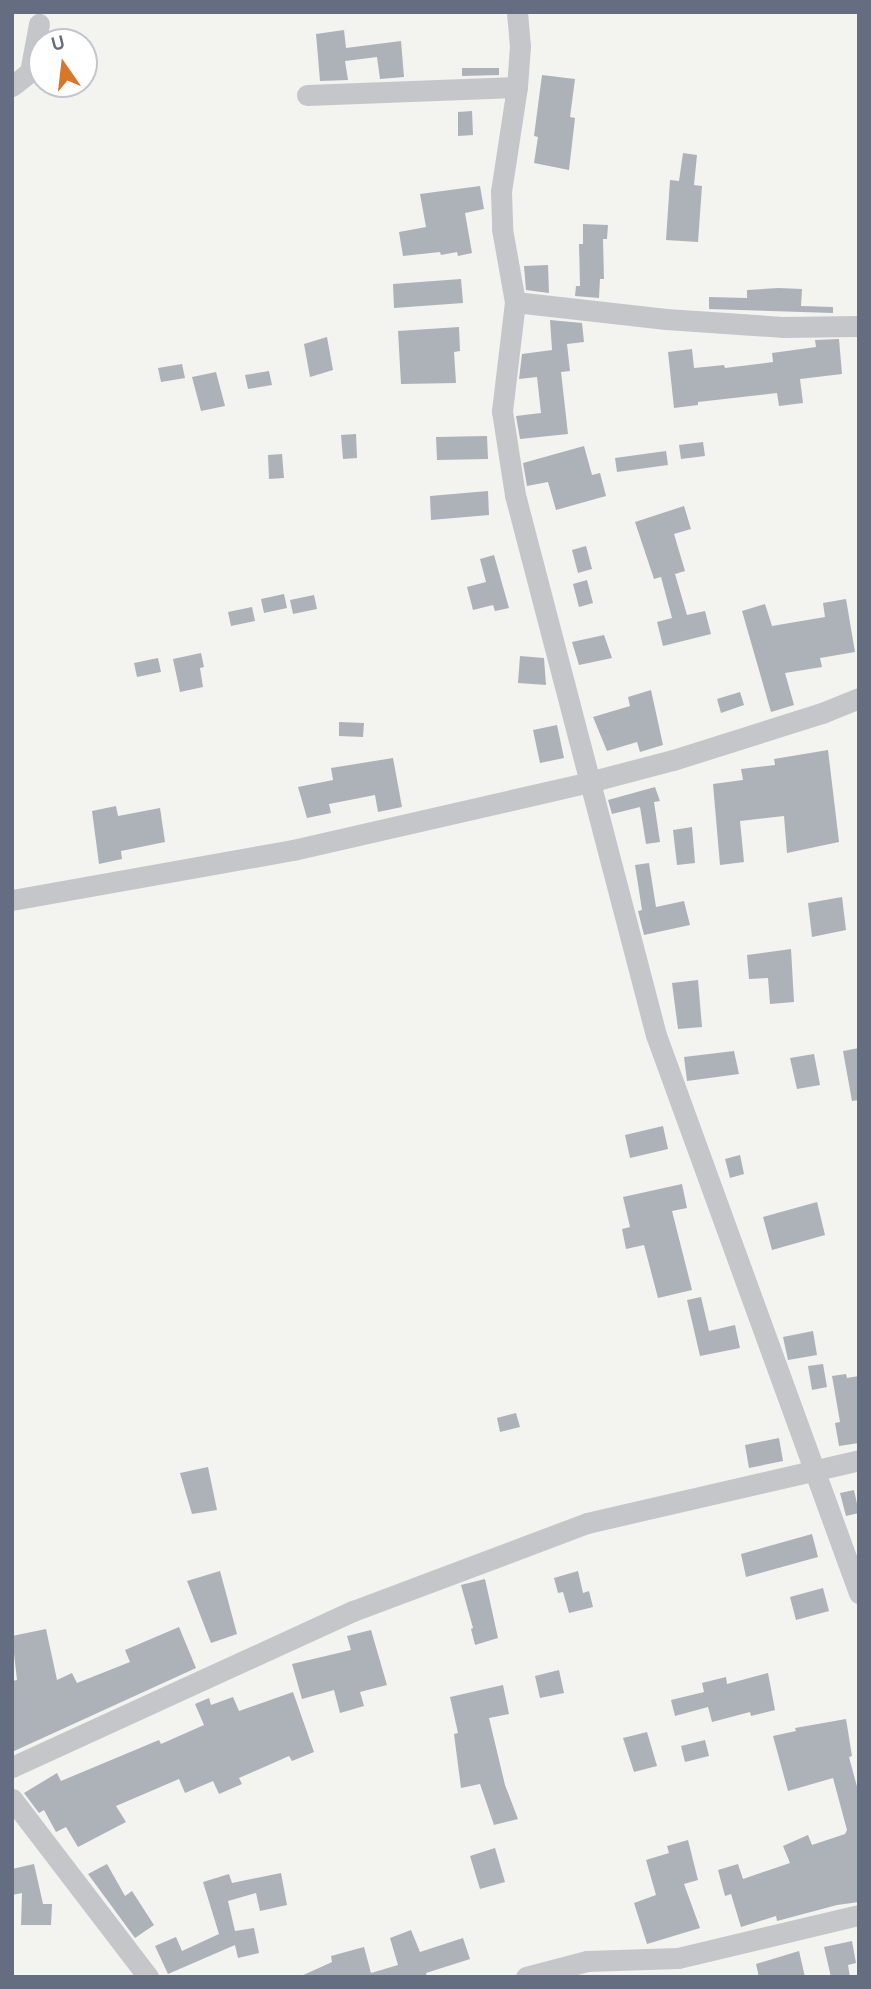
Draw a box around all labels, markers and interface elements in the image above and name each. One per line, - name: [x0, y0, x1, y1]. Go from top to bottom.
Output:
- north arrow: [28, 28, 98, 98]
- text: U: [49, 31, 68, 58]

